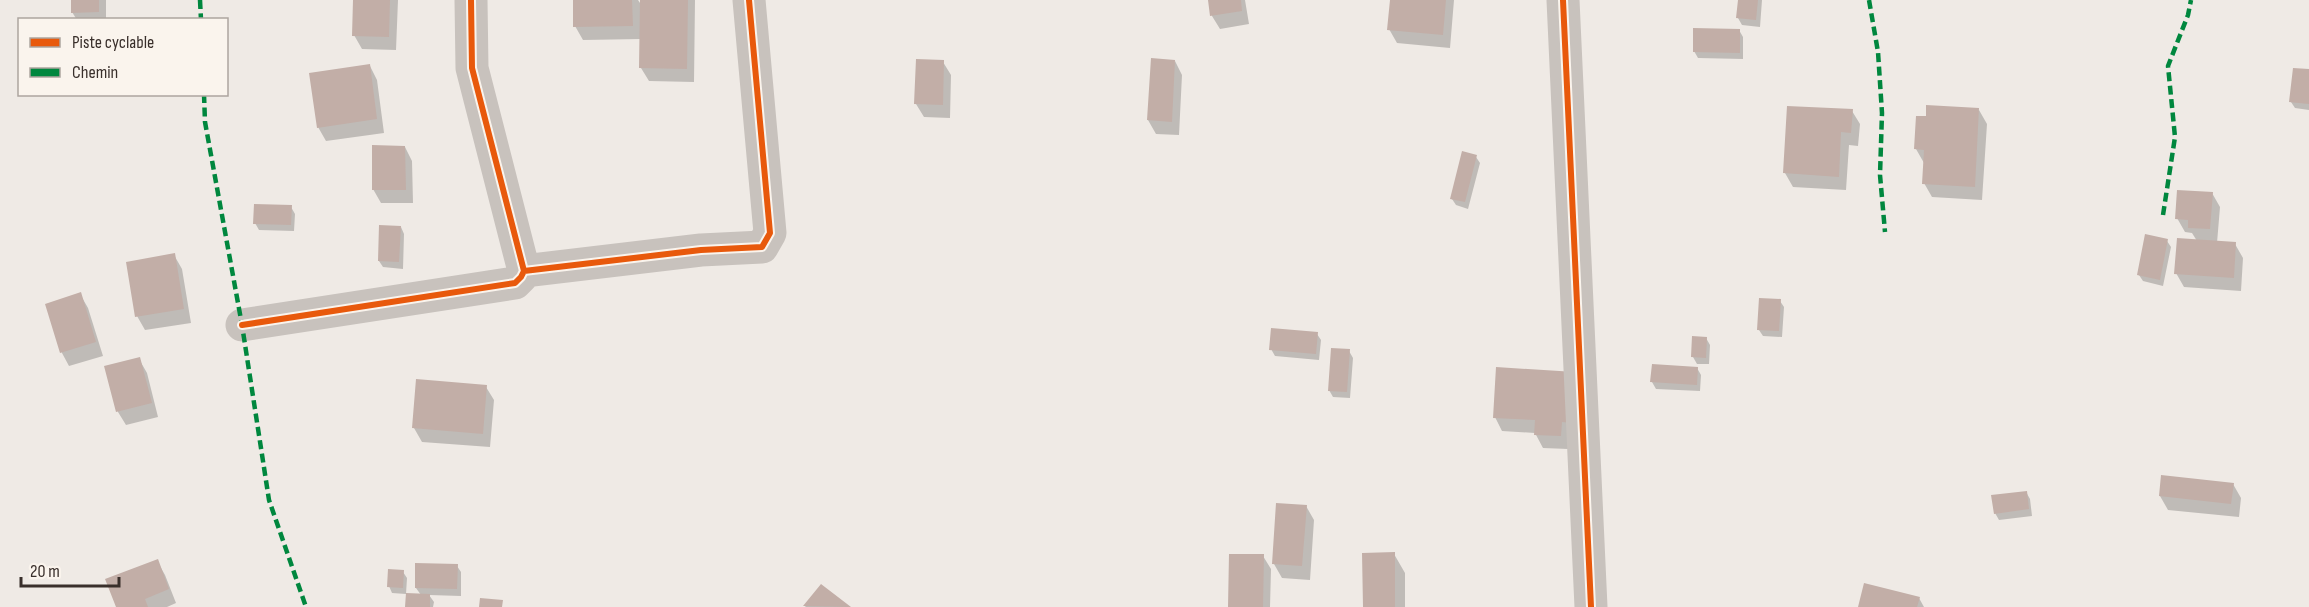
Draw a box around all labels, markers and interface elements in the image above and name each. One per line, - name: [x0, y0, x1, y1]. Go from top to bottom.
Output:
- legend: [18, 18, 228, 96]
- text: Piste cyclable: [72, 32, 154, 53]
- text: Chemin: [72, 62, 118, 83]
- scale bar: [21, 550, 118, 588]
- text: 20 m: [30, 561, 60, 582]

